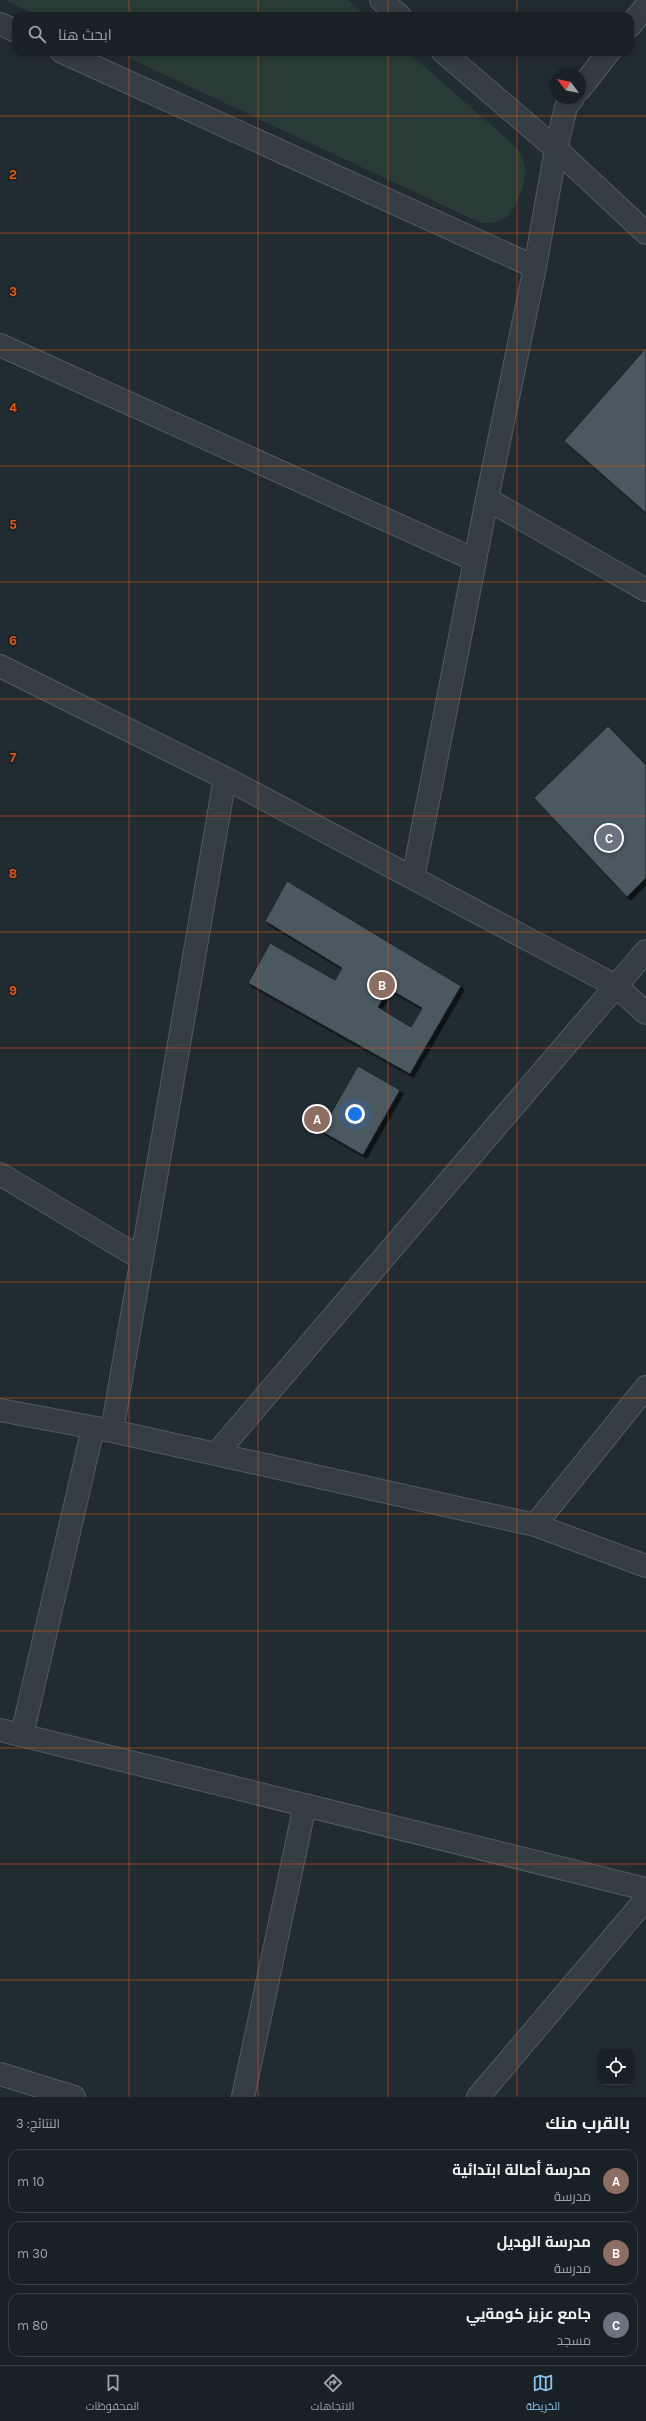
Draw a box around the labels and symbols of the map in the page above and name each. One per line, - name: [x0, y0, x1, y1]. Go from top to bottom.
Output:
- north arrow: [550, 68, 586, 104]
- text: 2: [9, 167, 17, 182]
- text: 3: [9, 284, 17, 299]
- text: 4: [9, 400, 17, 415]
- text: 5: [9, 517, 17, 532]
- text: 6: [9, 633, 17, 648]
- text: 7: [10, 750, 17, 765]
- pin: C: [596, 823, 622, 853]
- text: 8: [9, 866, 17, 881]
- pin: B: [369, 970, 395, 1000]
- text: 9: [9, 983, 17, 998]
- pin: A: [304, 1104, 330, 1134]
- your location: [345, 1104, 365, 1124]

